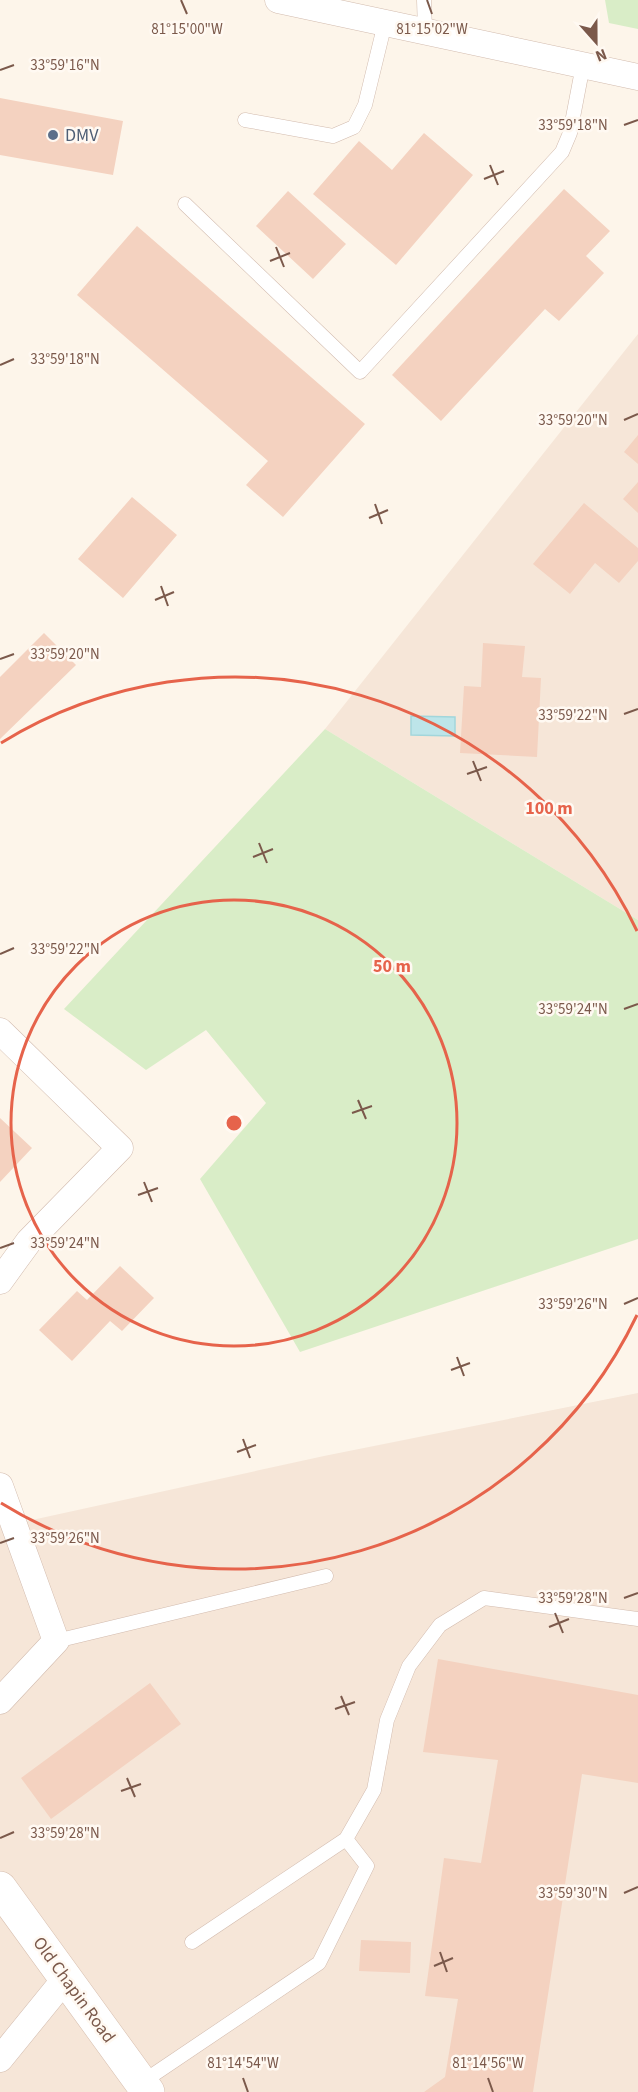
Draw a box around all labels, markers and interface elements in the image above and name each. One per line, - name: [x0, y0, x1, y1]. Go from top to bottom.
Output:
- north arrow: [566, 12, 626, 72]
- text: 81°15'00"W: [151, 19, 223, 40]
- text: 81°15'02"W: [396, 19, 468, 40]
- text: N: [592, 43, 610, 67]
- text: 33°59'16"N: [30, 55, 100, 76]
- text: 33°59'18"N: [538, 115, 608, 136]
- place label: DMV: [65, 123, 99, 148]
- marker: DMV: [46, 128, 60, 142]
- text: 33°59'18"N: [30, 349, 100, 370]
- text: 33°59'20"N: [538, 410, 608, 431]
- text: 33°59'20"N: [30, 644, 100, 665]
- text: 33°59'22"N: [538, 705, 608, 726]
- text: 100 m: [525, 796, 573, 821]
- text: 33°59'22"N: [30, 939, 100, 960]
- text: 50 m: [373, 954, 411, 979]
- text: 33°59'24"N: [538, 999, 608, 1020]
- centre of rings: [224, 1113, 244, 1133]
- text: 33°59'24"N: [30, 1233, 100, 1254]
- text: 33°59'26"N: [538, 1294, 608, 1315]
- text: 33°59'26"N: [30, 1528, 100, 1549]
- text: 33°59'28"N: [538, 1588, 608, 1609]
- text: 33°59'28"N: [30, 1823, 100, 1844]
- text: 33°59'30"N: [538, 1883, 608, 1904]
- street label: Old Chapin Road: [27, 1932, 121, 2048]
- text: 81°14'54"W: [207, 2053, 279, 2074]
- text: 81°14'56"W: [452, 2053, 524, 2074]

